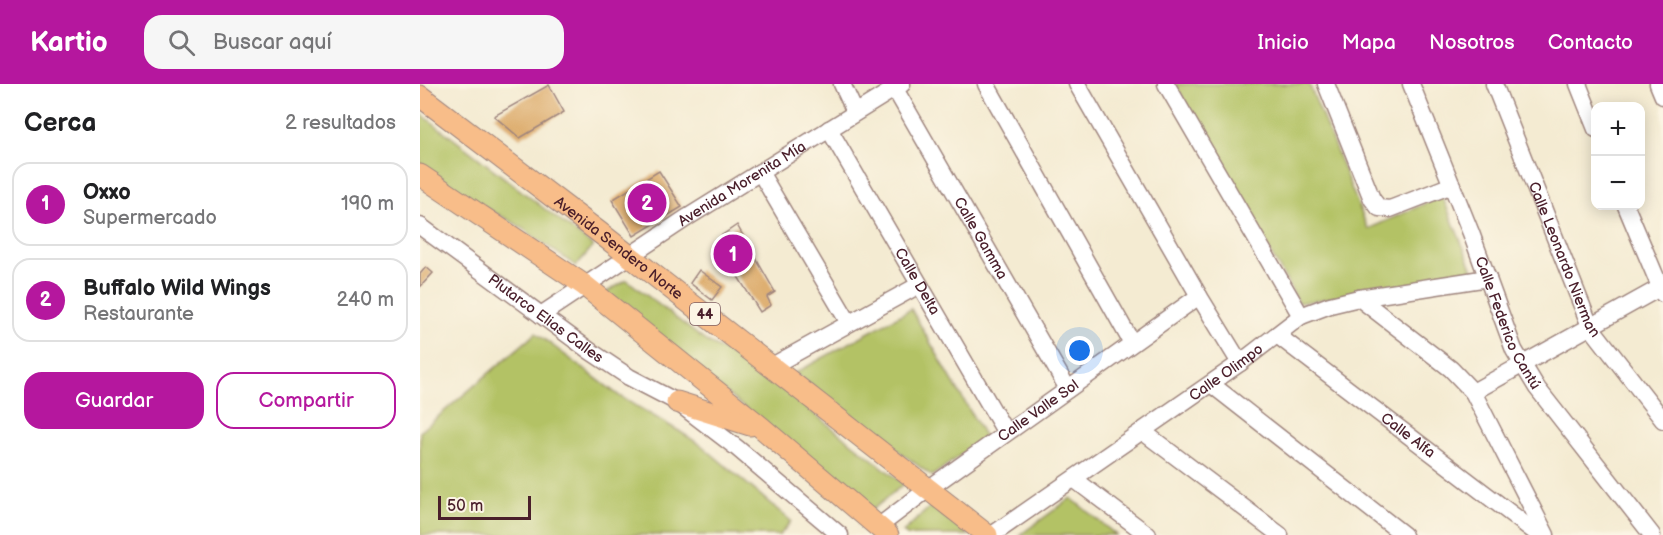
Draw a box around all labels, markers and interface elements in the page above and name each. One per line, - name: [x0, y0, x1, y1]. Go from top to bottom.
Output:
- search box: [144, 15, 564, 69]
- text: Kartio: [30, 26, 108, 59]
- icon: search: [165, 26, 198, 59]
- text: Buscar aquí: [213, 29, 332, 56]
- text: Inicio: [1258, 30, 1309, 55]
- text: Mapa: [1342, 30, 1396, 55]
- text: Nosotros: [1429, 30, 1515, 55]
- text: Contacto: [1548, 30, 1633, 55]
- map controls: [1591, 102, 1645, 210]
- button: +: [1591, 102, 1645, 156]
- text: Cerca: [24, 108, 96, 139]
- text: 2 resultados: [285, 111, 396, 135]
- street label: Avenida Morenita Mía: [674, 137, 810, 231]
- button: −: [1591, 156, 1645, 210]
- text: Oxxo: [83, 179, 131, 206]
- street label: Calle Leonardo Nierman: [1524, 179, 1604, 341]
- pin: 2: [628, 180, 666, 226]
- text: 1: [41, 192, 50, 216]
- text: 190 m: [341, 192, 394, 216]
- street label: Avenida Sendero Norte: [550, 192, 687, 304]
- street label: Calle Gamma: [949, 194, 1012, 283]
- text: Supermercado: [83, 206, 217, 230]
- pin: 1: [714, 232, 752, 276]
- street label: Calle Delta: [890, 244, 944, 318]
- street label: Calle Federico Cantú: [1470, 254, 1545, 393]
- street label: Plutarco Elias Calles: [484, 270, 607, 368]
- text: Buffalo Wild Wings: [83, 275, 271, 302]
- text: 2: [40, 288, 51, 312]
- text: 240 m: [337, 288, 394, 312]
- text: Restaurante: [83, 302, 194, 326]
- road number: 44: [690, 303, 720, 325]
- your location: [1065, 336, 1094, 365]
- street label: Calle Olimpo: [1185, 340, 1267, 406]
- button: Guardar: [24, 372, 204, 429]
- button: Compartir: [216, 372, 396, 429]
- street label: Calle Valle Sol: [994, 376, 1083, 446]
- street label: Calle Alfa: [1377, 409, 1439, 462]
- scale bar: [438, 493, 531, 520]
- text: 50 m: [447, 497, 483, 516]

